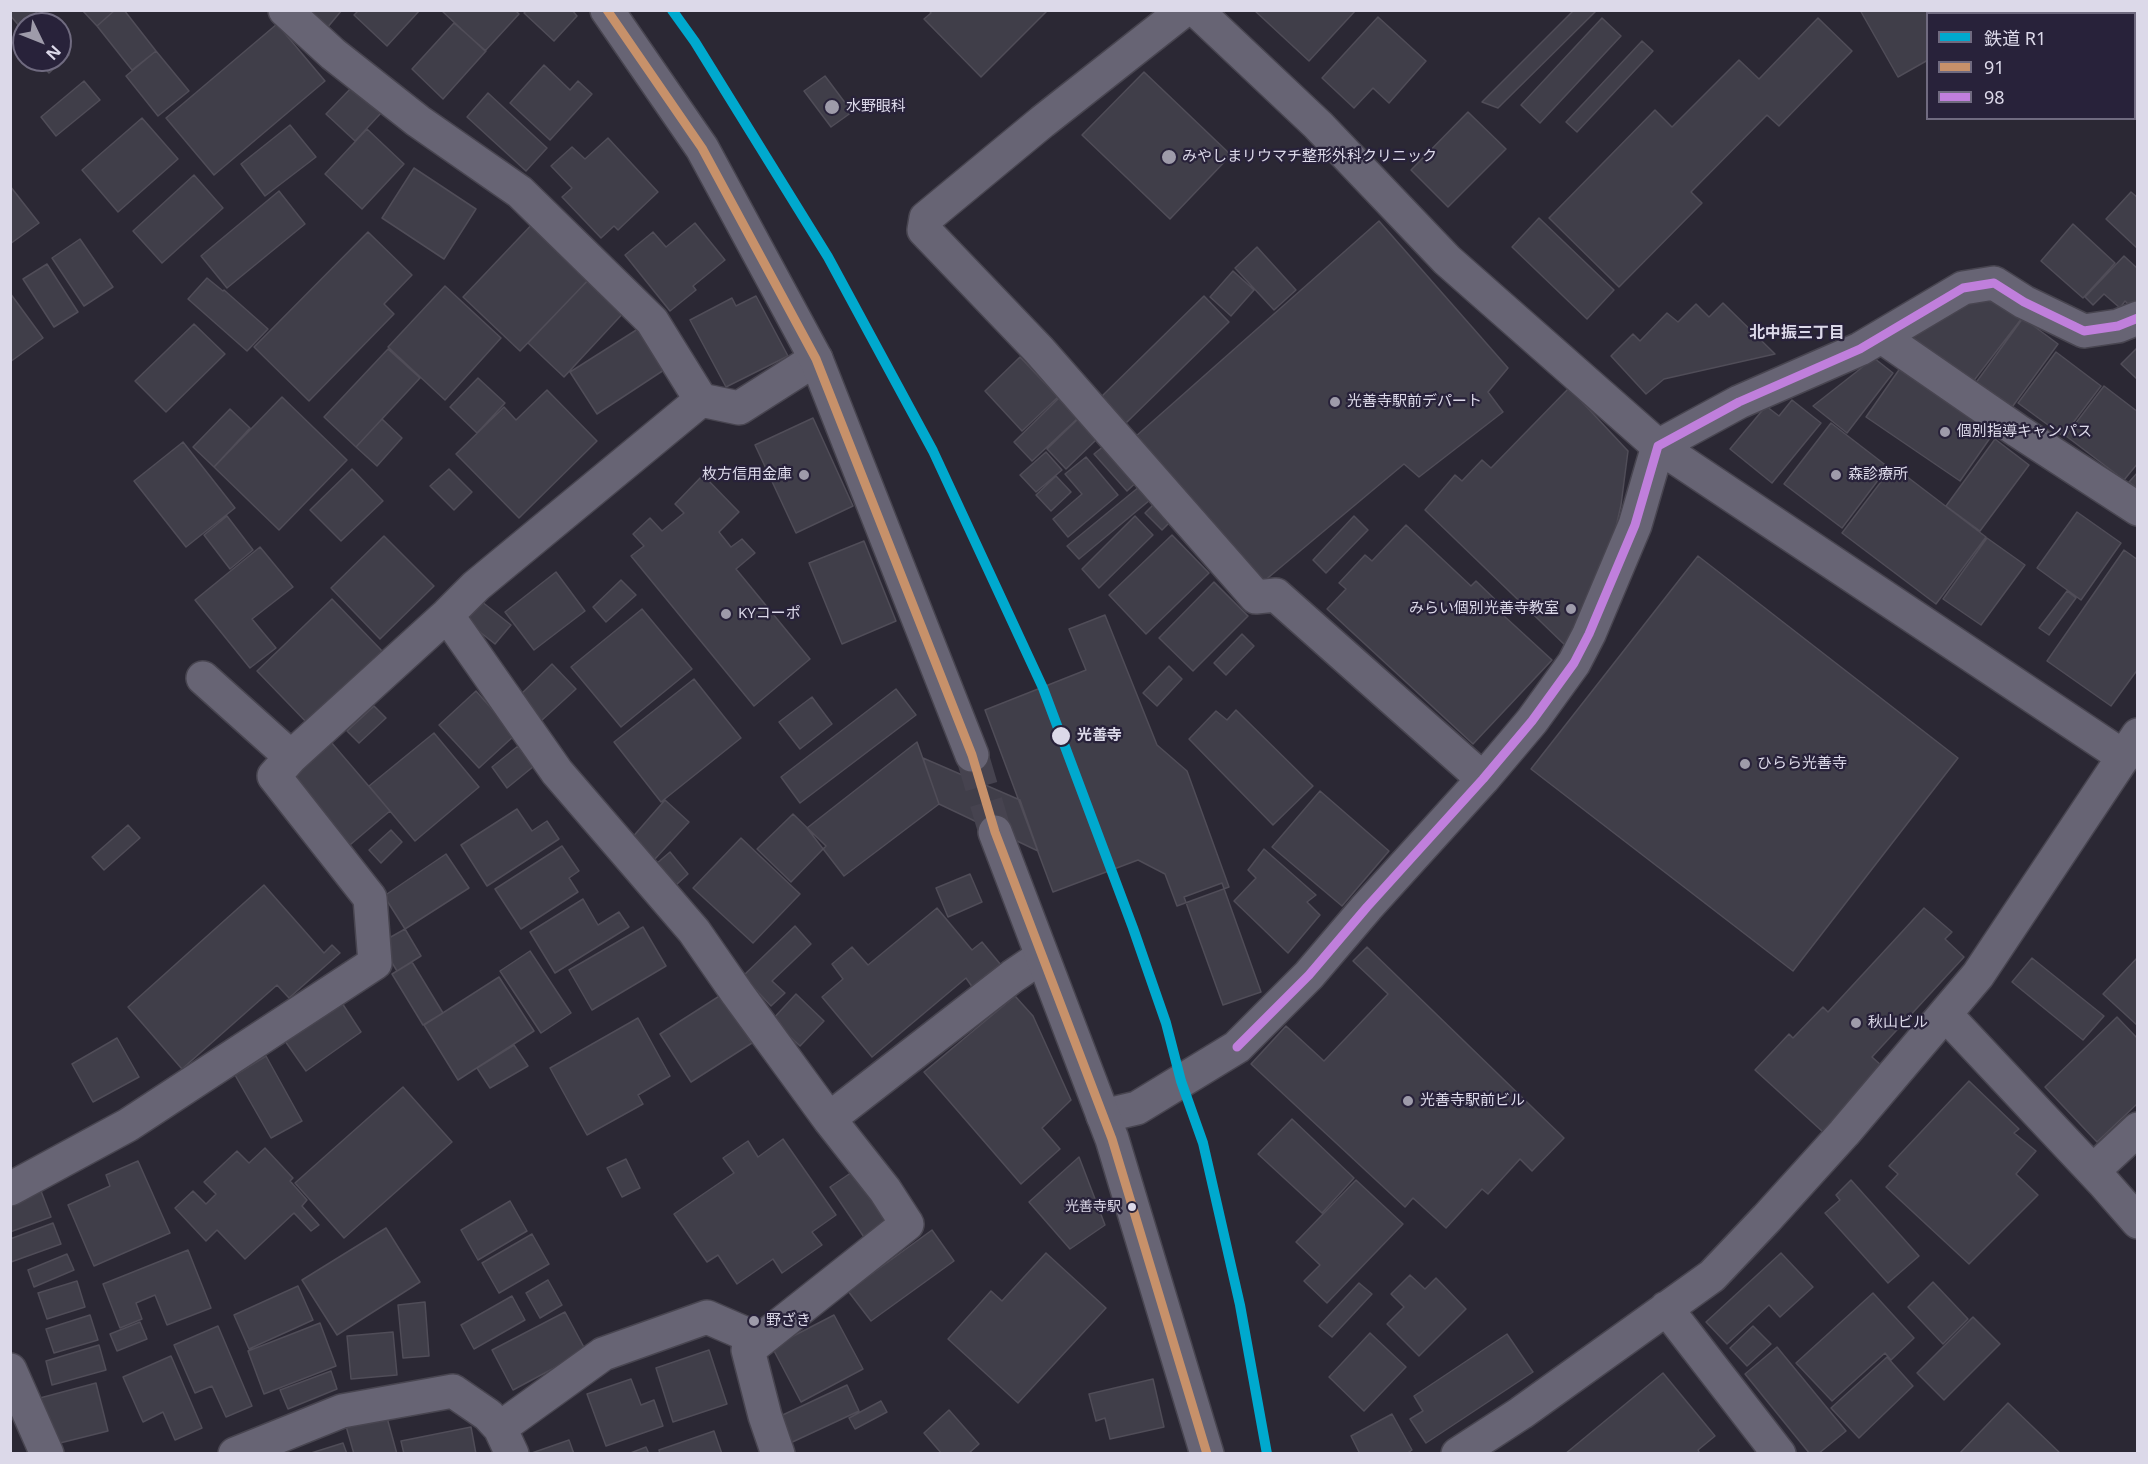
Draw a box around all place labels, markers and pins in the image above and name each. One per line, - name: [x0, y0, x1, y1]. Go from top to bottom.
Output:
- marker: 水野眼科: [823, 98, 841, 116]
- place label: 水野眼科: [846, 98, 906, 116]
- marker: みやしまリウマチ整形外科クリニック: [1160, 148, 1178, 166]
- place label: みやしまリウマチ整形外科クリニック: [1182, 148, 1437, 166]
- place label: 光善寺駅前デパート: [1347, 393, 1482, 411]
- marker: 光善寺駅前デパート: [1328, 395, 1342, 409]
- place label: 個別指導キャンパス: [1957, 423, 2092, 441]
- marker: 個別指導キャンパス: [1938, 425, 1952, 439]
- place label: 枚方信用金庫: [702, 466, 792, 484]
- place label: 森診療所: [1848, 466, 1908, 484]
- marker: 枚方信用金庫: [797, 468, 811, 482]
- marker: 森診療所: [1829, 468, 1843, 482]
- place label: みらい個別光善寺教室: [1409, 600, 1559, 618]
- marker: みらい個別光善寺教室: [1564, 602, 1578, 616]
- place label: KYコーポ: [738, 605, 801, 623]
- marker: KYコーポ: [719, 607, 733, 621]
- marker: 光善寺: [1050, 725, 1072, 747]
- place label: 光善寺: [1077, 727, 1122, 745]
- place label: ひらら光善寺: [1757, 755, 1847, 773]
- marker: ひらら光善寺: [1738, 757, 1752, 771]
- place label: 秋山ビル: [1868, 1014, 1928, 1032]
- marker: 秋山ビル: [1849, 1016, 1863, 1030]
- place label: 光善寺駅前ビル: [1420, 1092, 1525, 1110]
- marker: 光善寺駅前ビル: [1401, 1094, 1415, 1108]
- place label: 光善寺駅: [1065, 1199, 1121, 1215]
- marker: 光善寺駅: [1126, 1201, 1138, 1213]
- place label: 野ざき: [766, 1312, 811, 1330]
- marker: 野ざき: [747, 1314, 761, 1328]

